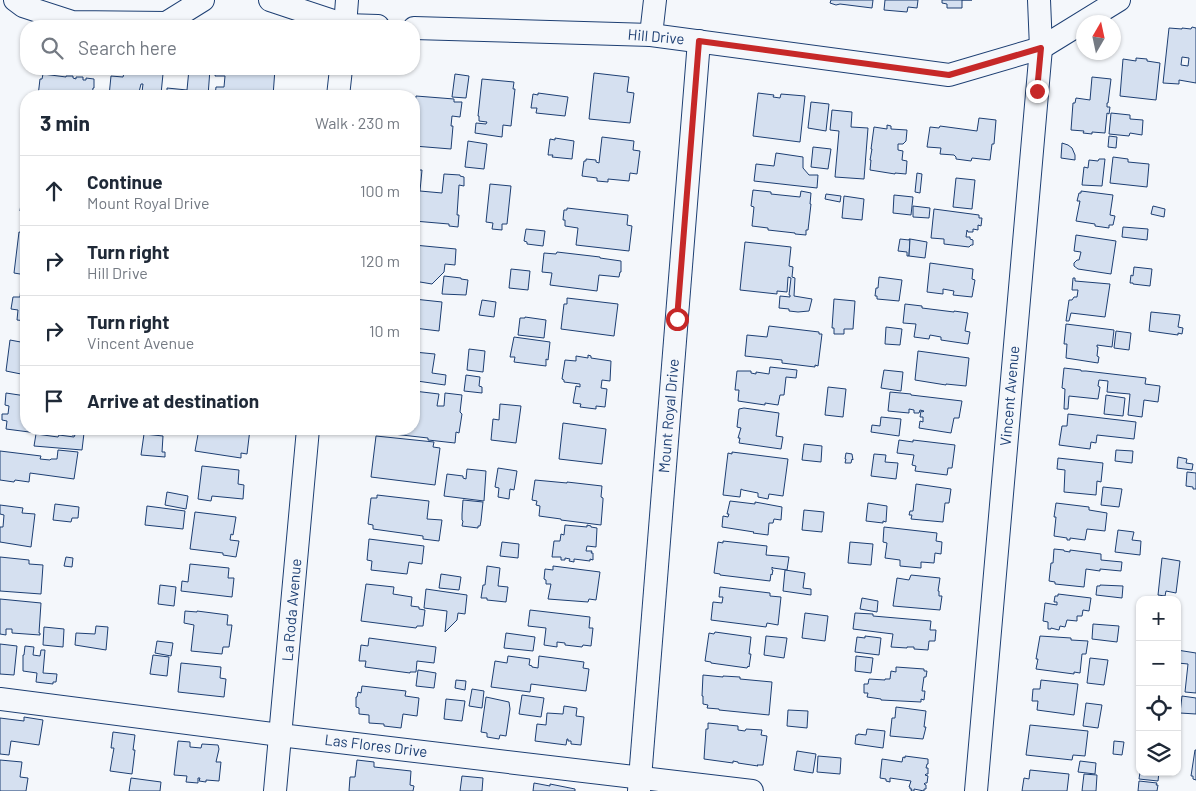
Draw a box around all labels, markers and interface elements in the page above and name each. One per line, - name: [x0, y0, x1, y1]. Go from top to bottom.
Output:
- north arrow: [1076, 15, 1121, 60]
- search box: [20, 20, 420, 75]
- street label: Hill Drive: [627, 25, 685, 47]
- icon: search: [38, 34, 66, 62]
- text: Search here: [78, 36, 177, 59]
- route end: [1026, 80, 1049, 103]
- text: 3 min: [40, 110, 90, 135]
- text: Walk · 230 m: [315, 113, 400, 132]
- text: Continue: [87, 170, 163, 193]
- icon: ahead: [40, 177, 68, 205]
- text: 100 m: [360, 181, 400, 200]
- text: Mount Royal Drive: [87, 193, 209, 212]
- text: Turn right: [87, 240, 169, 263]
- icon: right: [40, 247, 68, 275]
- text: 120 m: [360, 251, 400, 270]
- text: Hill Drive: [87, 263, 148, 282]
- route start: [666, 308, 689, 331]
- text: Turn right: [87, 310, 169, 333]
- icon: right: [40, 317, 68, 345]
- text: 10 m: [369, 321, 400, 340]
- text: Vincent Avenue: [87, 333, 194, 352]
- street label: Vincent Avenue: [996, 345, 1022, 447]
- street label: Mount Royal Drive: [654, 358, 682, 474]
- icon: arrive: [40, 387, 68, 415]
- text: Arrive at destination: [87, 389, 259, 412]
- street label: La Roda Avenue: [278, 558, 304, 662]
- map controls: [1136, 596, 1181, 776]
- button: +: [1136, 596, 1181, 641]
- button: −: [1136, 641, 1181, 686]
- button: locate: [1136, 686, 1181, 731]
- street label: Las Flores Drive: [324, 730, 429, 760]
- button: layers: [1136, 731, 1181, 776]

